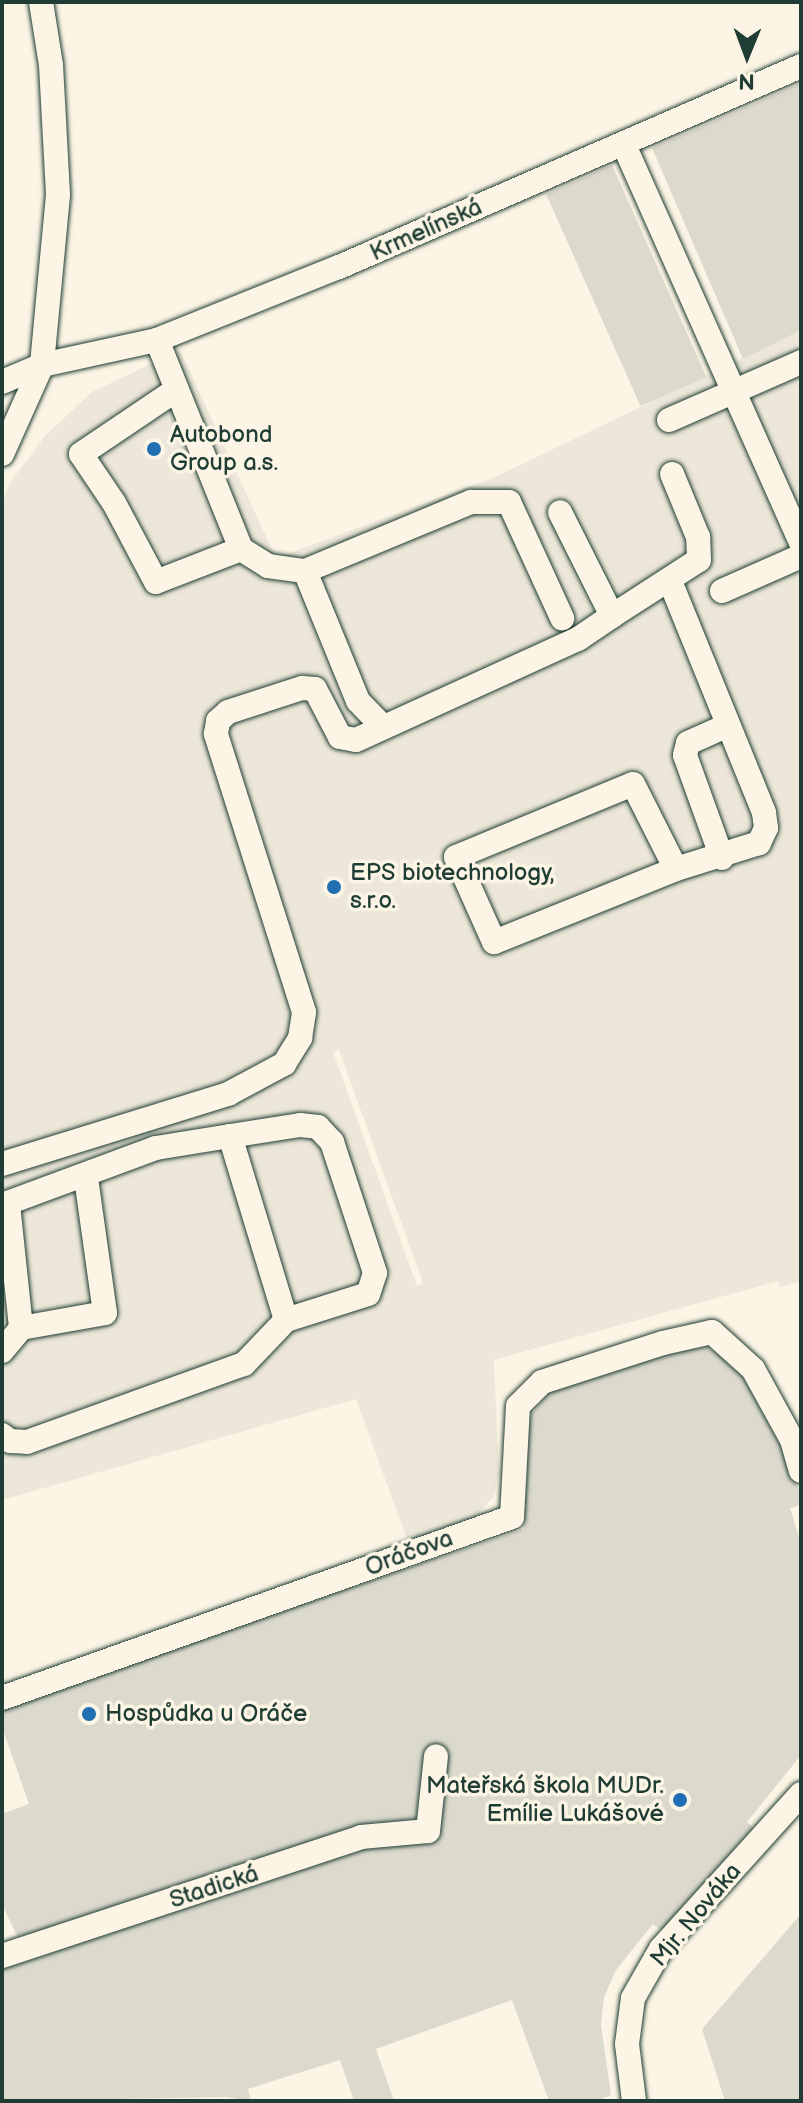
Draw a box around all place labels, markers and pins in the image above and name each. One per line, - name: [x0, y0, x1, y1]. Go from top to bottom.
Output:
- place label: Autobond Group a.s.: [170, 421, 278, 477]
- marker: Autobond Group a.s.: [145, 440, 163, 458]
- place label: EPS biotechnology, s.r.o.: [350, 859, 554, 915]
- marker: EPS biotechnology, s.r.o.: [325, 878, 343, 896]
- place label: Hospůdka u Oráče: [105, 1700, 307, 1728]
- marker: Hospůdka u Oráče: [80, 1705, 98, 1723]
- place label: Mateřská škola MUDr. Emílie Lukášové: [426, 1772, 664, 1828]
- marker: Mateřská škola MUDr. Emílie Lukášové: [671, 1791, 689, 1809]

